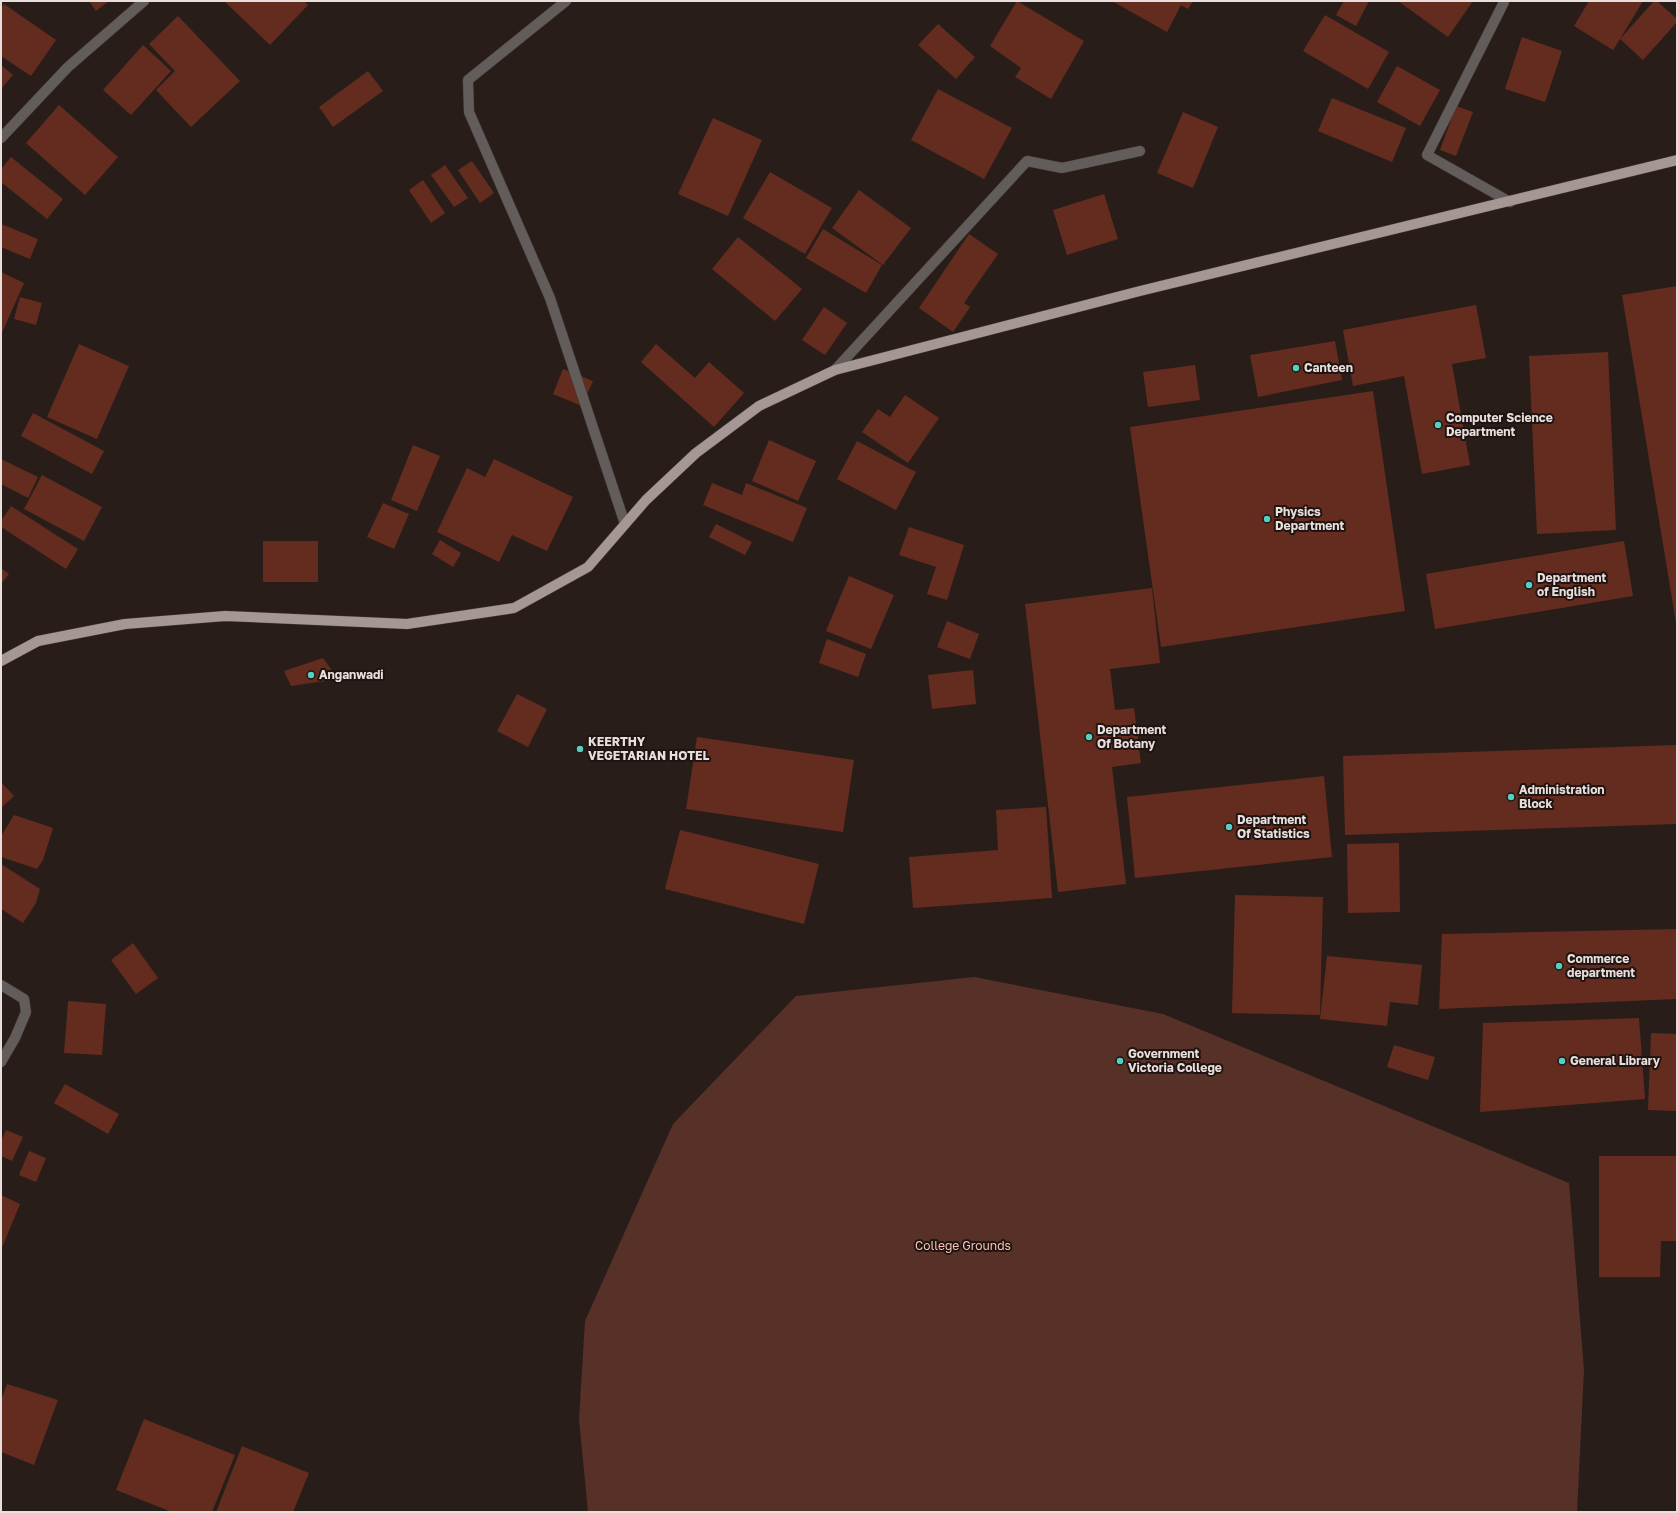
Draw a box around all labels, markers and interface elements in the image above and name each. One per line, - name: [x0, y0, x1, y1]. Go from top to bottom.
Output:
- place label: Canteen: [1304, 360, 1353, 375]
- marker: Canteen: [1291, 363, 1301, 373]
- place label: Computer Science Department: [1446, 410, 1553, 439]
- marker: Computer Science Department: [1433, 420, 1443, 430]
- place label: Physics Department: [1275, 504, 1345, 533]
- marker: Physics Department: [1262, 514, 1272, 524]
- place label: Department of English: [1537, 570, 1607, 599]
- marker: Department of English: [1524, 580, 1534, 590]
- place label: Anganwadi: [319, 667, 384, 682]
- marker: Anganwadi: [306, 670, 316, 680]
- place label: Department Of Botany: [1097, 722, 1167, 751]
- marker: Department Of Botany: [1084, 732, 1094, 742]
- place label: KEERTHY VEGETARIAN HOTEL: [588, 734, 710, 763]
- marker: KEERTHY VEGETARIAN HOTEL: [575, 744, 585, 754]
- place label: Administration Block: [1519, 782, 1605, 811]
- marker: Administration Block: [1506, 792, 1516, 802]
- place label: Department Of Statistics: [1237, 812, 1310, 841]
- marker: Department Of Statistics: [1224, 822, 1234, 832]
- place label: Commerce department: [1567, 951, 1635, 980]
- marker: Commerce department: [1554, 961, 1564, 971]
- place label: Government Victoria College: [1128, 1046, 1222, 1075]
- place label: General Library: [1570, 1053, 1661, 1068]
- marker: Government Victoria College: [1115, 1056, 1125, 1066]
- marker: General Library: [1557, 1056, 1567, 1066]
- park label: College Grounds: [915, 1238, 1011, 1253]

